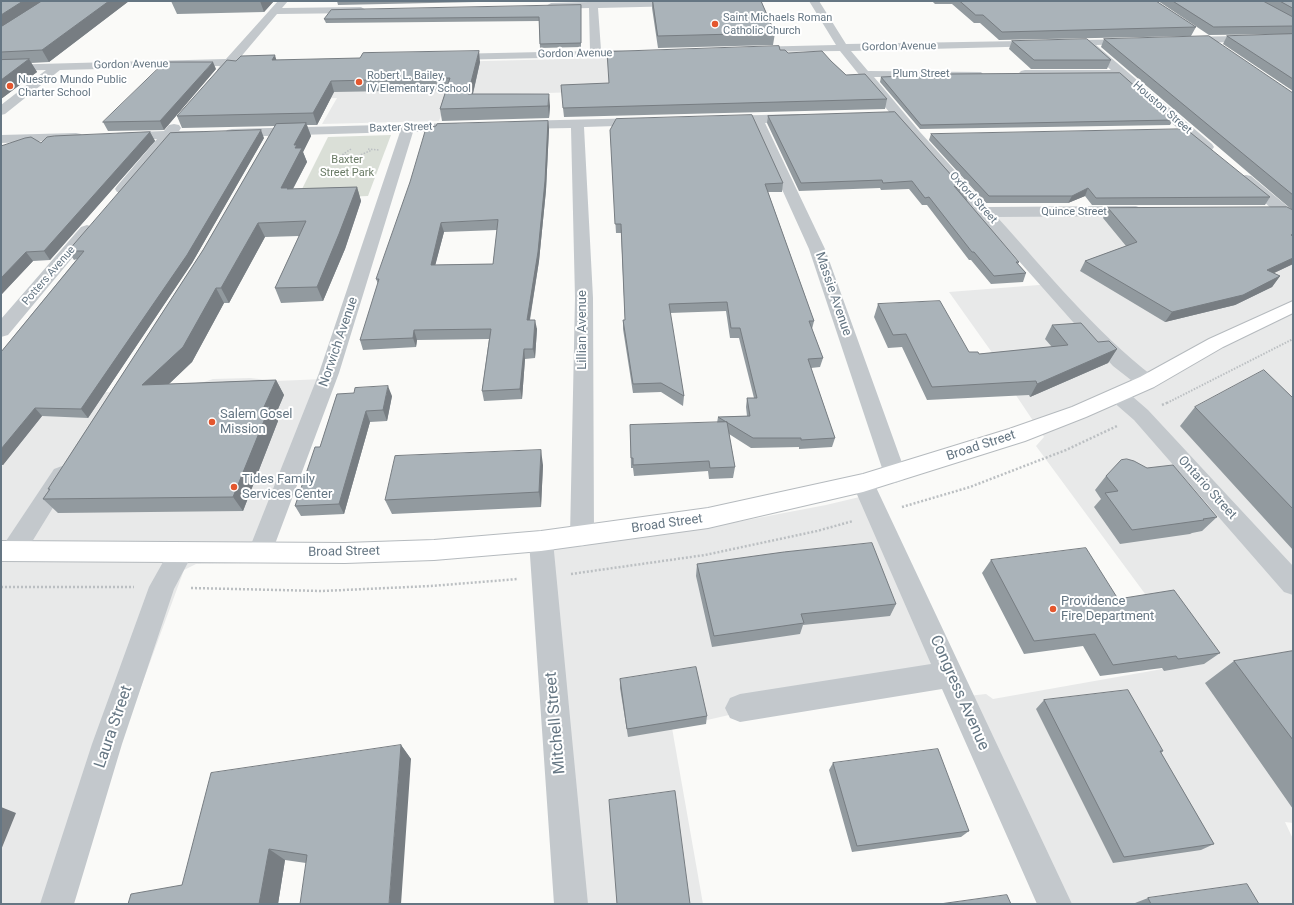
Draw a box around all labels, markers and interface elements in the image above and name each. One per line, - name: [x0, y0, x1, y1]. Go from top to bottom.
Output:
- place label: Saint Michaels Roman Catholic Church: [723, 11, 832, 37]
- marker: Saint Michaels Roman Catholic Church: [710, 19, 720, 29]
- street label: Gordon Avenue: [862, 40, 936, 54]
- street label: Gordon Avenue: [538, 47, 612, 61]
- street label: Gordon Avenue: [94, 58, 168, 72]
- street label: Plum Street: [892, 67, 950, 81]
- place label: Robert L. Bailey, IV Elementary School: [367, 69, 471, 95]
- place label: Nuestro Mundo Public Charter School: [18, 73, 127, 99]
- marker: Robert L. Bailey, IV Elementary School: [354, 77, 364, 87]
- street label: Houston Street: [1130, 79, 1194, 137]
- marker: Nuestro Mundo Public Charter School: [5, 81, 15, 91]
- street label: Baxter Street: [369, 120, 433, 136]
- park label: Baxter Street Park: [320, 153, 374, 179]
- street label: Oxford Street: [946, 170, 1000, 226]
- street label: Quince Street: [1041, 205, 1107, 219]
- street label: Potters Avenue: [20, 244, 78, 308]
- street label: Massie Avenue: [811, 250, 855, 338]
- street label: Lillian Avenue: [575, 290, 591, 370]
- street label: Norwich Avenue: [316, 295, 362, 389]
- place label: Salem Gosel Mission: [220, 407, 293, 438]
- marker: Salem Gosel Mission: [207, 417, 217, 427]
- street label: Broad Street: [944, 428, 1018, 464]
- street label: Ontario Street: [1174, 453, 1240, 523]
- place label: Tides Family Services Center: [242, 472, 332, 503]
- marker: Tides Family Services Center: [229, 482, 239, 492]
- street label: Broad Street: [630, 511, 704, 537]
- street label: Broad Street: [308, 544, 380, 560]
- place label: Providence Fire Department: [1061, 594, 1154, 625]
- marker: Providence Fire Department: [1048, 604, 1058, 614]
- street label: Congress Avenue: [925, 632, 993, 754]
- street label: Mitchell Street: [542, 671, 570, 775]
- street label: Laura Street: [91, 683, 137, 771]

